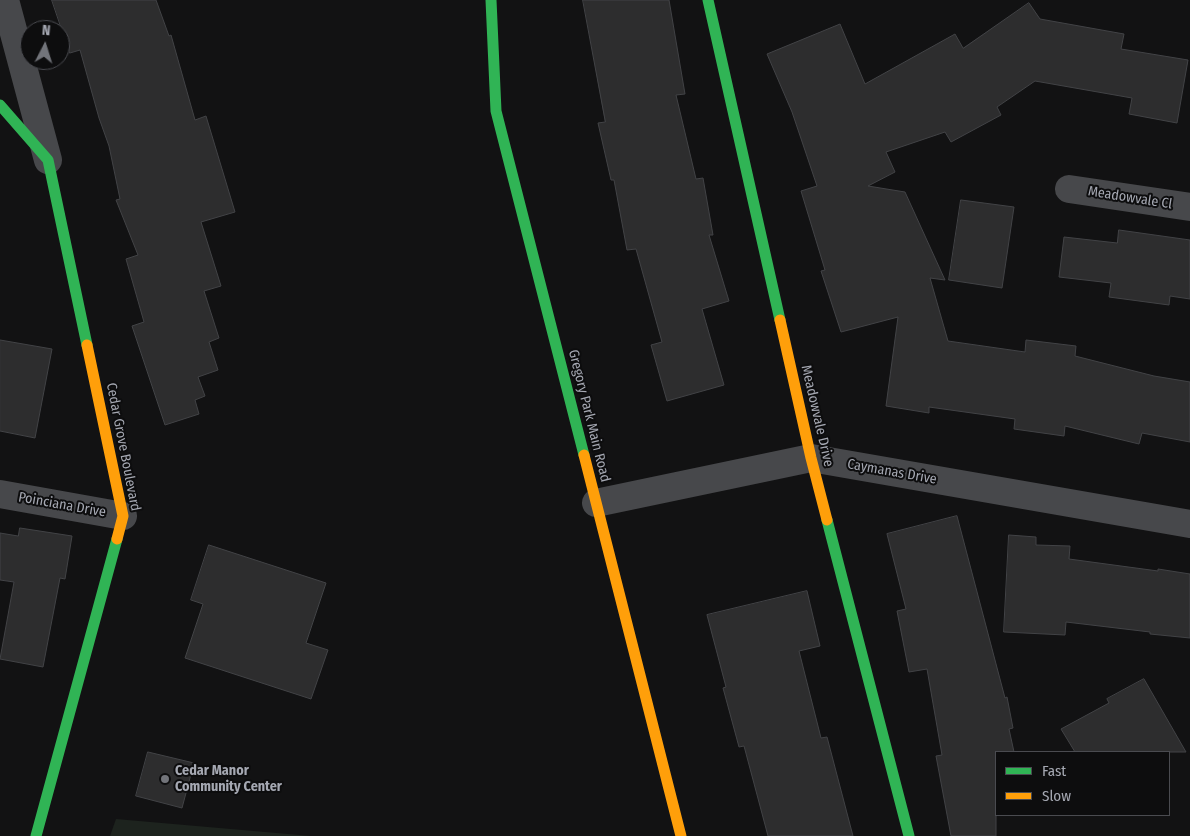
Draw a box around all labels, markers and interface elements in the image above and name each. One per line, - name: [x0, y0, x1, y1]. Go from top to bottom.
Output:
- north arrow: [20, 20, 70, 70]
- text: N: [41, 22, 51, 39]
- street label: Meadowvale Cl: [1087, 183, 1173, 213]
- street label: Gregory Park Main Road: [564, 348, 614, 484]
- street label: Meadowvale Drive: [797, 364, 837, 468]
- street label: Cedar Grove Boulevard: [102, 381, 144, 513]
- street label: Caymanas Drive: [846, 456, 938, 488]
- street label: Poinciana Drive: [17, 489, 107, 521]
- legend: [995, 751, 1170, 816]
- text: Fast: [1042, 762, 1066, 780]
- place label: Cedar Manor Community Center: [175, 763, 282, 796]
- marker: Cedar Manor Community Center: [159, 773, 171, 785]
- text: Slow: [1042, 787, 1071, 805]

